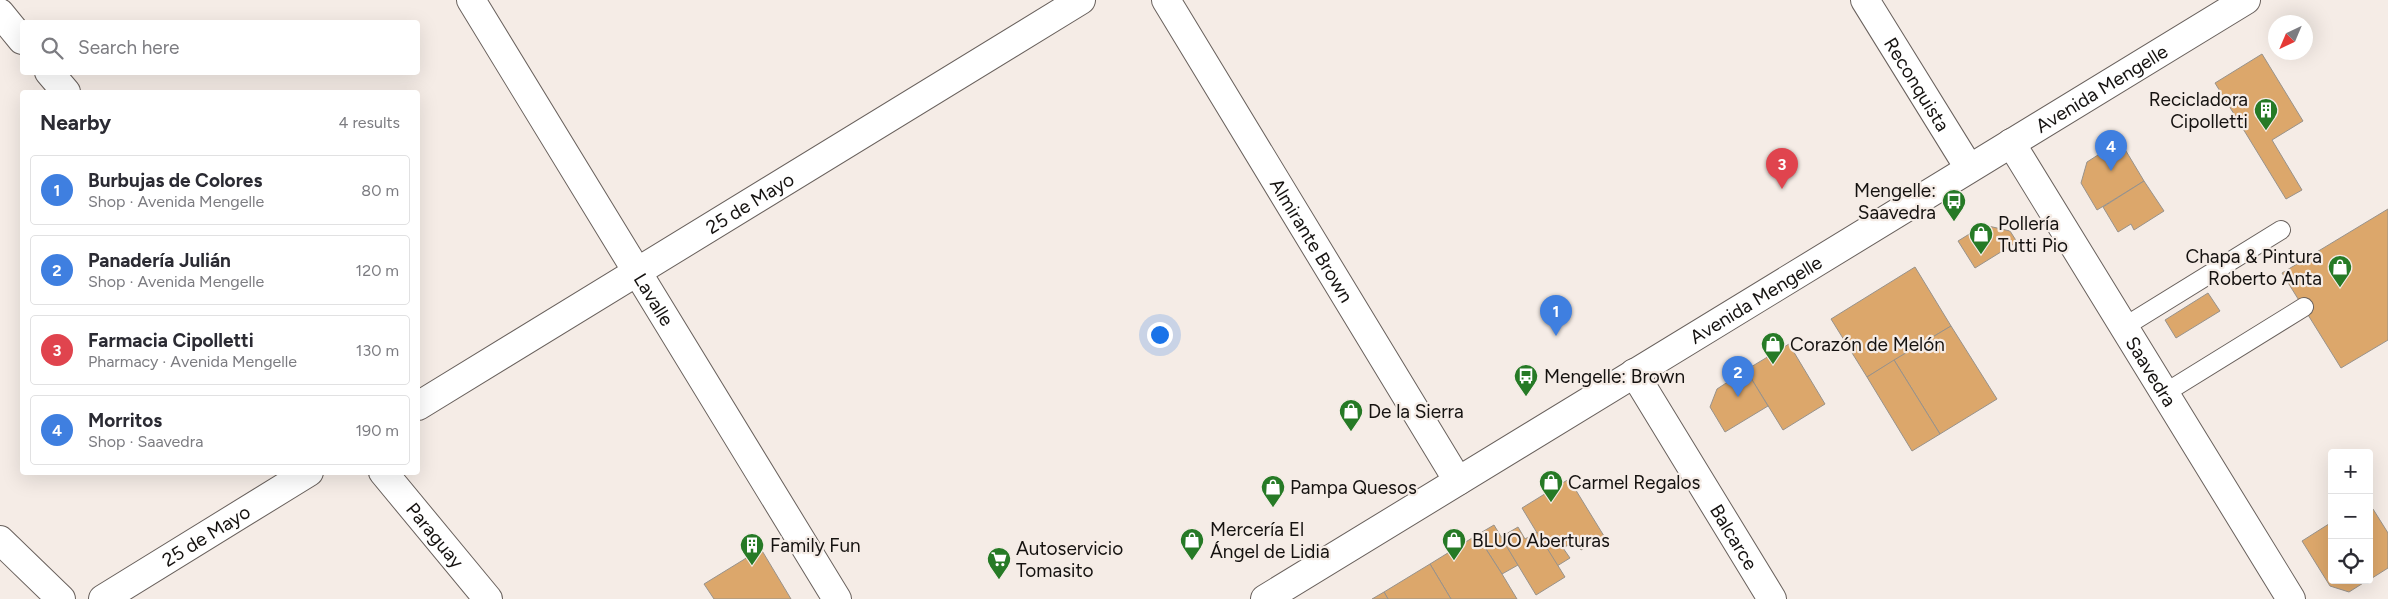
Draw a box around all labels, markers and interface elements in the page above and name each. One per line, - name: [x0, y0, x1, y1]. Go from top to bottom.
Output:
- north arrow: [2268, 15, 2313, 60]
- search box: [20, 20, 420, 75]
- street label: Reconquista: [1879, 33, 1955, 135]
- icon: search: [38, 34, 66, 62]
- text: Search here: [78, 36, 180, 59]
- street label: Avenida Mengelle: [2031, 39, 2172, 137]
- place label: Recicladora Cipolletti: [2149, 88, 2248, 133]
- building icon: Recicladora Cipolletti: [2253, 97, 2279, 131]
- text: Nearby: [40, 110, 111, 135]
- text: 4 results: [339, 113, 400, 132]
- pin: 4: [2095, 130, 2127, 171]
- pin: 3: [1766, 148, 1798, 189]
- street label: 25 de Mayo: [702, 167, 798, 238]
- text: Burbujas de Colores: [88, 169, 262, 192]
- street label: Almirante Brown: [1265, 174, 1358, 306]
- place label: Mengelle: Saavedra: [1854, 179, 1936, 224]
- text: 1: [54, 181, 60, 200]
- text: 80 m: [361, 181, 399, 200]
- bus stop icon: Mengelle: Saavedra: [1941, 188, 1967, 222]
- text: Shop · Avenida Mengelle: [88, 192, 264, 211]
- place label: Pollería Tutti Pio: [1998, 212, 2068, 257]
- shop icon: Pollería Tutti Pio: [1968, 221, 1994, 255]
- place label: Chapa & Pintura Roberto Anta: [2186, 245, 2322, 290]
- text: Panadería Julián: [88, 249, 231, 272]
- street label: Avenida Mengelle: [1685, 250, 1826, 348]
- shop icon: Chapa & Pintura Roberto Anta: [2327, 254, 2353, 288]
- text: 2: [52, 261, 62, 280]
- text: 120 m: [356, 261, 399, 280]
- street label: Lavalle: [629, 269, 679, 330]
- text: Shop · Avenida Mengelle: [88, 272, 264, 291]
- pin: 1: [1540, 295, 1572, 336]
- your location: [1147, 322, 1173, 348]
- text: Farmacia Cipolletti: [88, 329, 254, 352]
- shop icon: Corazón de Melón: [1760, 331, 1786, 365]
- street label: Saavedra: [2121, 332, 2182, 411]
- place label: Corazón de Melón: [1790, 333, 1945, 356]
- text: 3: [53, 341, 61, 360]
- text: 130 m: [356, 341, 399, 360]
- text: Pharmacy · Avenida Mengelle: [88, 352, 297, 371]
- pin: 2: [1722, 356, 1754, 397]
- bus stop icon: Mengelle: Brown: [1513, 363, 1539, 397]
- place label: Mengelle: Brown: [1544, 365, 1685, 388]
- shop icon: De la Sierra: [1338, 398, 1364, 432]
- place label: De la Sierra: [1368, 400, 1464, 423]
- text: Morritos: [88, 409, 162, 432]
- text: 4: [52, 421, 62, 440]
- text: 190 m: [356, 421, 399, 440]
- text: Shop · Saavedra: [88, 432, 203, 451]
- map controls: [2328, 449, 2373, 584]
- button: +: [2328, 449, 2373, 494]
- shop icon: Carmel Regalos: [1538, 469, 1564, 503]
- place label: Carmel Regalos: [1568, 471, 1701, 494]
- shop icon: Pampa Quesos: [1260, 474, 1286, 508]
- place label: Pampa Quesos: [1290, 476, 1417, 499]
- button: −: [2328, 494, 2373, 539]
- street label: Paraguay: [402, 498, 469, 573]
- street label: 25 de Mayo: [158, 500, 254, 571]
- street label: Balcarce: [1705, 500, 1763, 574]
- place label: Mercería El Ángel de Lidia: [1210, 518, 1330, 563]
- shop icon: Mercería El Ángel de Lidia: [1179, 527, 1205, 561]
- shop icon: BLUO Aberturas: [1441, 527, 1467, 561]
- place label: BLUO Aberturas: [1472, 529, 1610, 552]
- building icon: Family Fun: [739, 532, 765, 566]
- place label: Family Fun: [770, 534, 861, 557]
- place label: Autoservicio Tomasito: [1016, 537, 1123, 582]
- button: locate: [2328, 539, 2373, 584]
- supermarket icon: Autoservicio Tomasito: [986, 546, 1012, 580]

